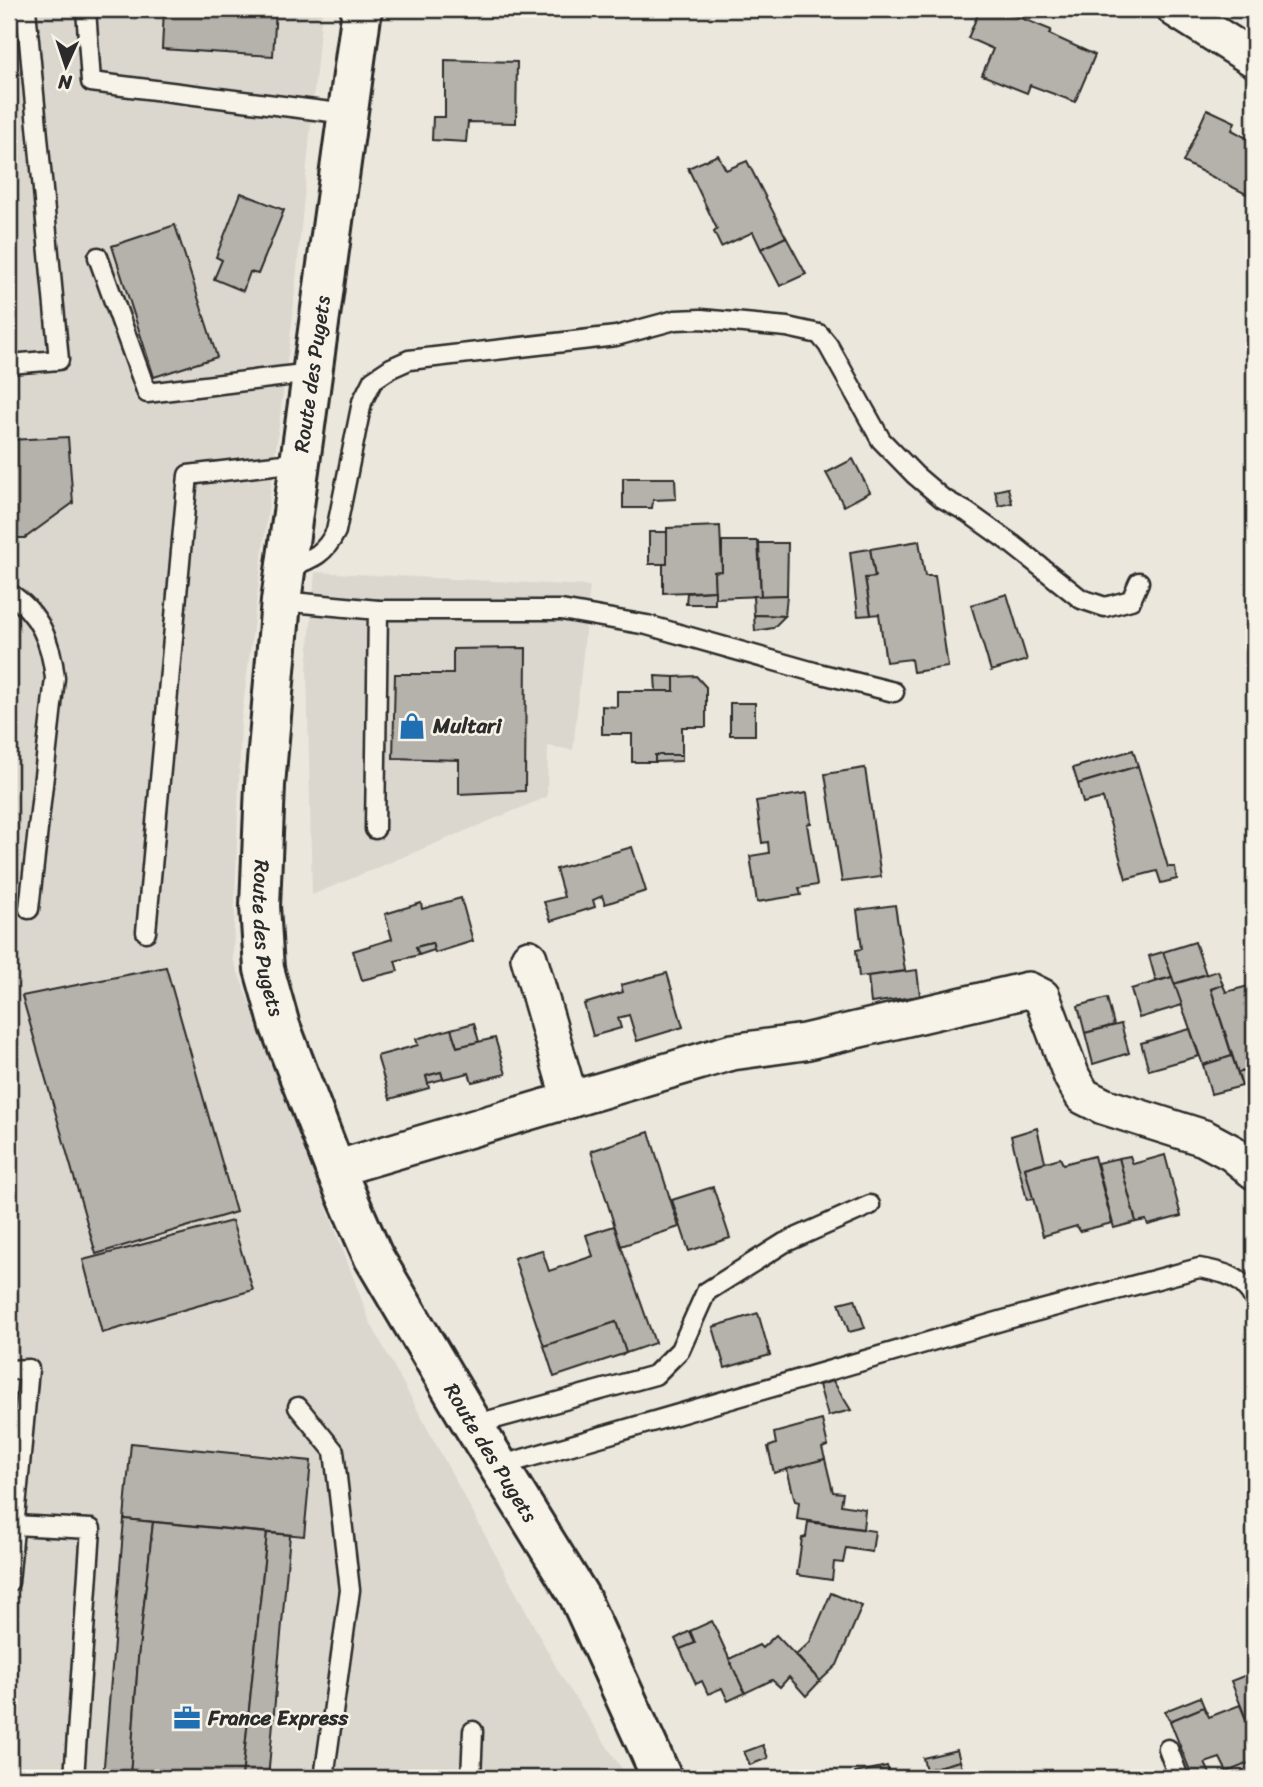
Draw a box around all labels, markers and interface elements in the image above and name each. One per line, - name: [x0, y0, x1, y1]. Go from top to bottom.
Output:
- north arrow: [32, 32, 102, 102]
- text: N: [57, 66, 74, 99]
- street label: Route des Pugets: [282, 293, 342, 455]
- place label: Multari: [432, 707, 503, 745]
- shop icon: Multari: [397, 711, 427, 741]
- street label: Route des Pugets: [241, 859, 296, 1021]
- street label: Route des Pugets: [433, 1376, 548, 1530]
- place label: France Express: [207, 1699, 349, 1737]
- office icon: France Express: [172, 1703, 202, 1733]

